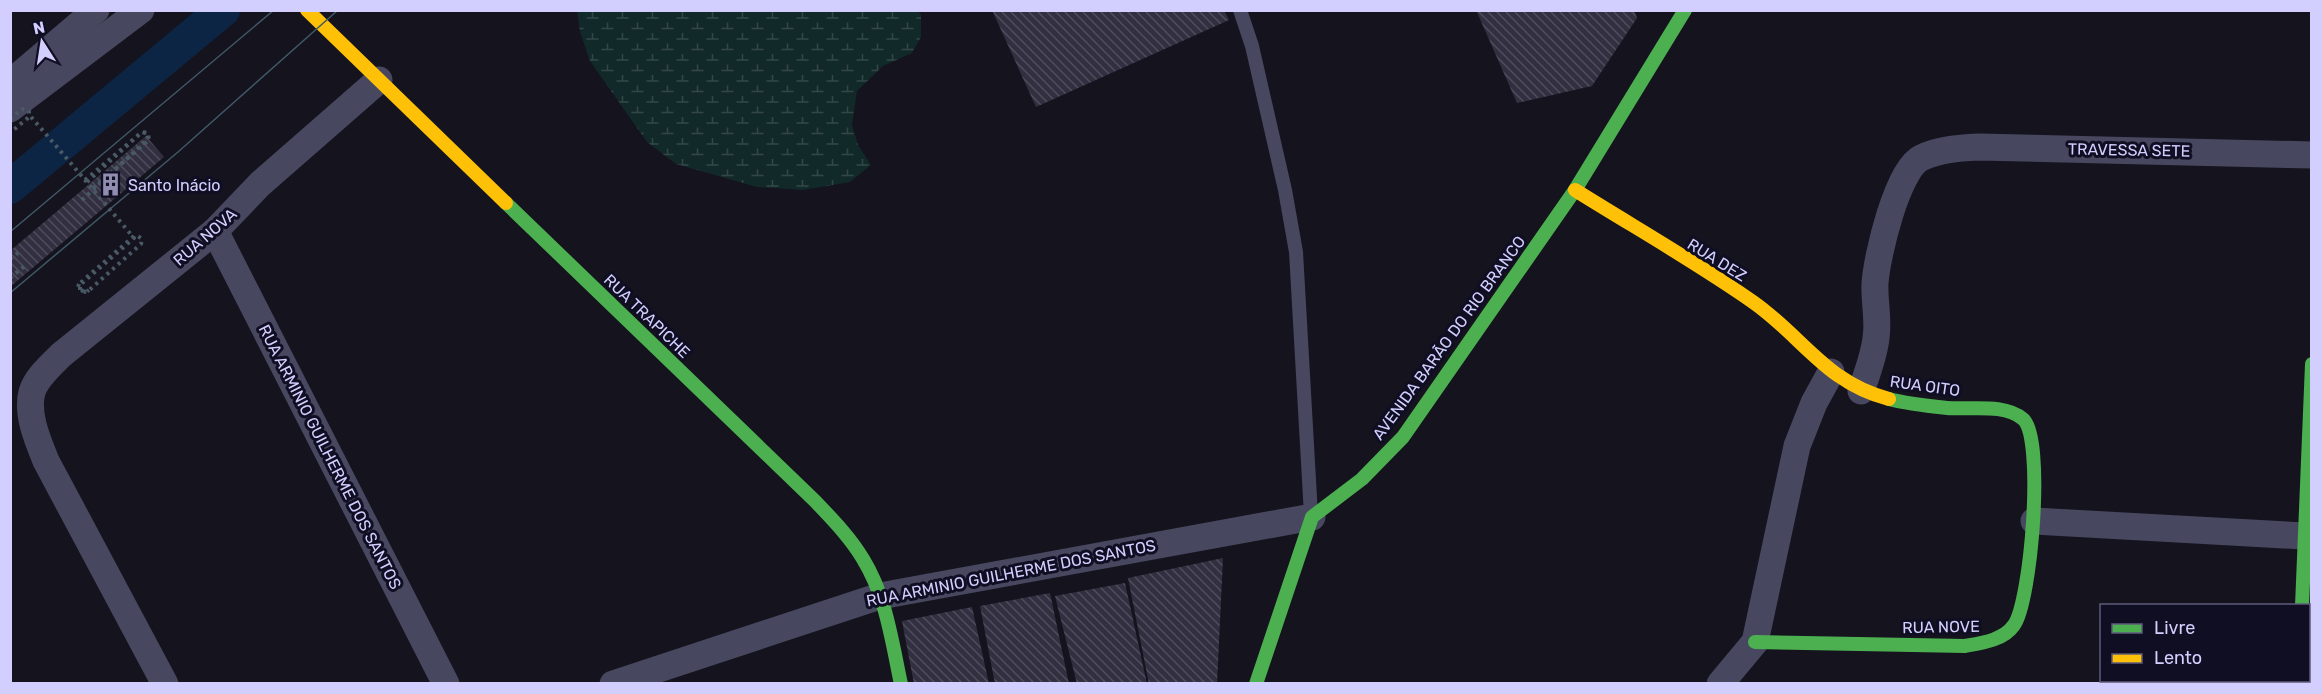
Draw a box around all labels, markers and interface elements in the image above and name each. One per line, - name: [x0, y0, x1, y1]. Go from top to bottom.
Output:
- north arrow: [12, 12, 72, 72]
- text: N: [31, 17, 47, 38]
- street label: TRAVESSA SETE: [2068, 139, 2190, 161]
- building icon: Santo Inácio: [97, 172, 123, 198]
- place label: Santo Inácio: [128, 176, 221, 195]
- street label: RUA NOVA: [169, 204, 241, 270]
- street label: AVENIDA BARÃO DO RIO BRANCO: [1369, 232, 1529, 444]
- street label: RUA DEZ: [1684, 234, 1750, 286]
- street label: RUA TRAPICHE: [600, 270, 694, 362]
- street label: RUA ARMINIO GUILHERME DOS SANTOS: [255, 322, 405, 592]
- street label: RUA OITO: [1889, 372, 1961, 400]
- street label: RUA ARMINIO GUILHERME DOS SANTOS: [865, 536, 1157, 610]
- legend: [2100, 604, 2310, 682]
- street label: RUA NOVE: [1902, 617, 1980, 637]
- text: Livre: [2154, 617, 2195, 639]
- text: Lento: [2154, 647, 2202, 669]

